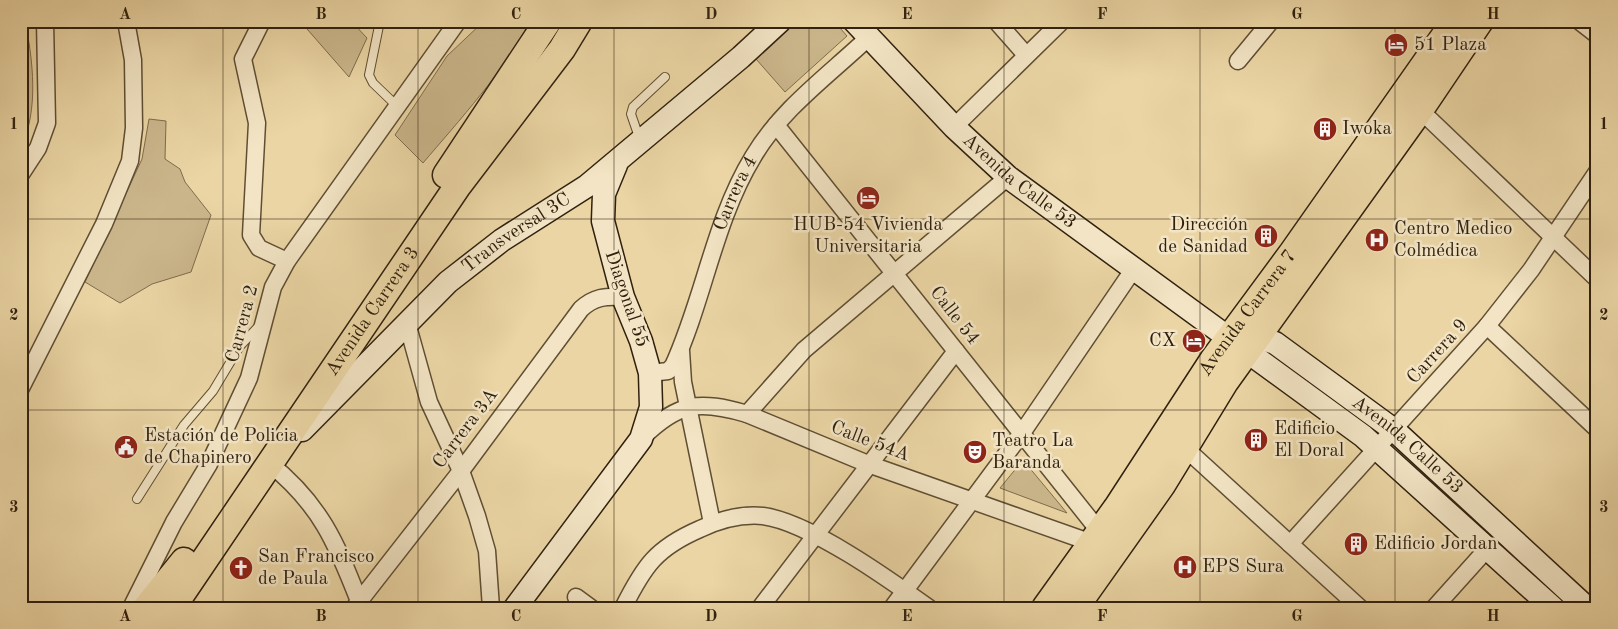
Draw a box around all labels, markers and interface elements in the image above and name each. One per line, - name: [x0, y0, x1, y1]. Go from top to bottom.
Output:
- text: A: [119, 7, 131, 23]
- text: B: [315, 7, 327, 23]
- text: C: [511, 7, 521, 23]
- text: D: [705, 7, 717, 23]
- text: E: [901, 7, 913, 23]
- text: F: [1097, 7, 1108, 23]
- text: G: [1291, 7, 1303, 23]
- text: H: [1486, 7, 1500, 23]
- hotel icon: 51 Plaza: [1383, 32, 1409, 58]
- place label: 51 Plaza: [1414, 36, 1487, 55]
- building icon: Iwoka: [1312, 116, 1338, 142]
- text: 1: [9, 117, 19, 133]
- text: 1: [1599, 117, 1609, 133]
- place label: Iwoka: [1342, 120, 1393, 139]
- street label: Avenida Calle 53: [959, 130, 1080, 233]
- street label: Carrera 4: [711, 153, 761, 233]
- hotel icon: HUB-54 Vivienda Universitaria: [855, 185, 881, 211]
- street label: Transversal 3C: [458, 190, 574, 277]
- place label: HUB-54 Vivienda Universitaria: [793, 216, 943, 257]
- place label: Dirección de Sanidad: [1158, 216, 1248, 257]
- place label: Centro Medico Colmédica: [1394, 220, 1512, 261]
- building icon: Dirección de Sanidad: [1253, 223, 1279, 249]
- hospital icon: Centro Medico Colmédica: [1364, 227, 1390, 253]
- street label: Avenida Carrera 3: [322, 244, 423, 380]
- street label: Avenida Carrera 7: [1196, 247, 1300, 380]
- street label: Diagonal 55: [601, 248, 651, 350]
- street label: Carrera 2: [223, 283, 263, 365]
- street label: Calle 54: [925, 283, 983, 349]
- text: 2: [9, 308, 19, 324]
- text: 2: [1599, 308, 1609, 324]
- street label: Carrera 9: [1404, 316, 1472, 388]
- hotel icon: CX: [1181, 328, 1207, 354]
- place label: CX: [1149, 332, 1176, 351]
- street label: Carrera 3A: [430, 385, 502, 472]
- street label: Avenida Calle 53: [1348, 393, 1466, 498]
- street label: Calle 54A: [828, 418, 913, 466]
- place label: Edificio El Doral: [1274, 420, 1344, 461]
- place label: Estación de Policia de Chapinero: [144, 427, 299, 468]
- building icon: Edificio El Doral: [1243, 427, 1269, 453]
- place label: Teatro La Baranda: [992, 432, 1074, 473]
- public building icon: Estación de Policia de Chapinero: [113, 434, 139, 460]
- theatre icon: Teatro La Baranda: [962, 439, 988, 465]
- text: 3: [9, 500, 19, 516]
- text: 3: [1599, 500, 1609, 516]
- building icon: Edificio Jordan: [1343, 531, 1369, 557]
- place label: Edificio Jordan: [1374, 535, 1497, 554]
- place label: San Francisco de Paula: [258, 548, 374, 589]
- hospital icon: EPS Sura: [1172, 554, 1198, 580]
- church icon: San Francisco de Paula: [228, 555, 254, 581]
- place label: EPS Sura: [1202, 558, 1285, 577]
- text: A: [119, 609, 131, 625]
- text: B: [315, 609, 327, 625]
- text: C: [511, 609, 521, 625]
- text: D: [705, 609, 717, 625]
- text: E: [901, 609, 913, 625]
- text: F: [1097, 609, 1108, 625]
- text: G: [1291, 609, 1303, 625]
- text: H: [1486, 609, 1500, 625]

